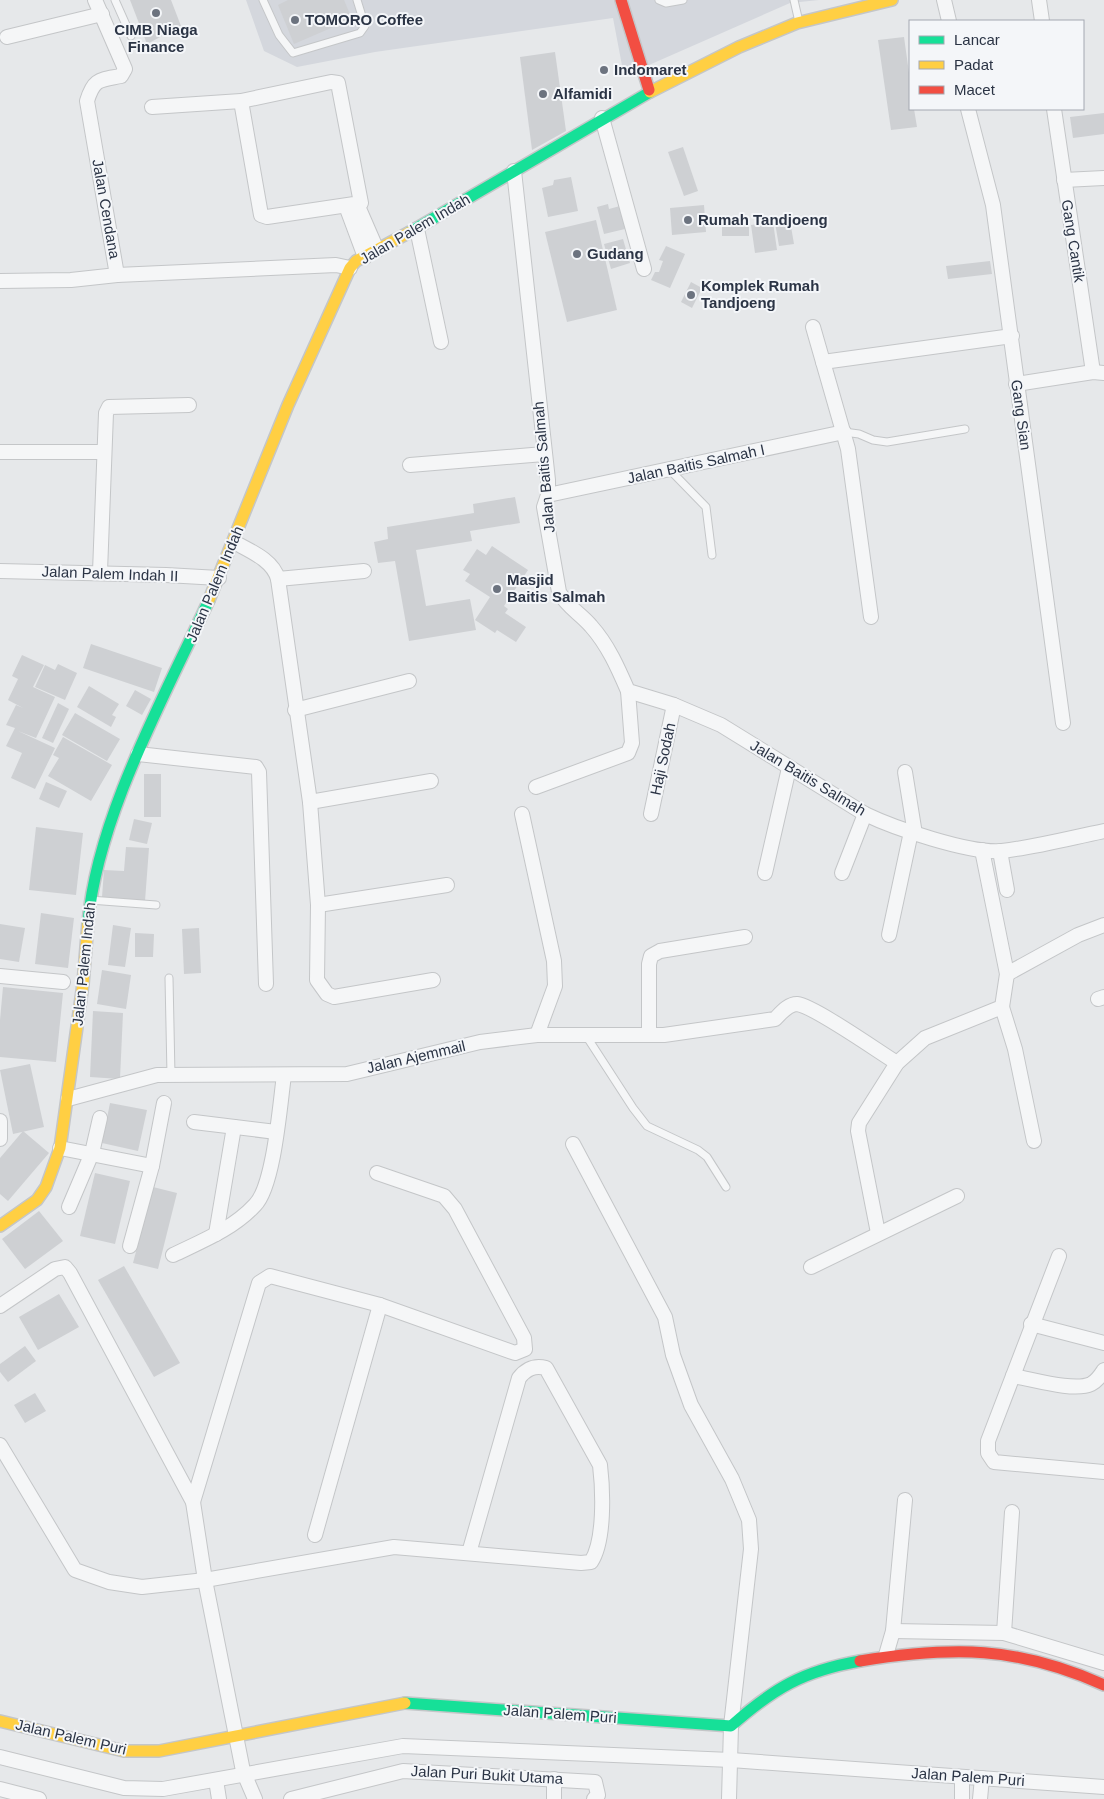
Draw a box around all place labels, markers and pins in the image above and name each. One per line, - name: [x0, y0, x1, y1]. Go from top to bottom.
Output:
- marker: CIMB Niaga Finance: [150, 7, 162, 19]
- place label: TOMORO Coffee: [305, 11, 423, 28]
- marker: TOMORO Coffee: [289, 14, 301, 26]
- place label: CIMB Niaga Finance: [114, 21, 198, 55]
- place label: Indomaret: [614, 61, 687, 78]
- marker: Indomaret: [598, 64, 610, 76]
- place label: Alfamidi: [553, 85, 612, 102]
- marker: Alfamidi: [537, 88, 549, 100]
- place label: Rumah Tandjoeng: [698, 211, 828, 228]
- marker: Rumah Tandjoeng: [682, 214, 694, 226]
- place label: Gudang: [587, 245, 644, 262]
- marker: Gudang: [571, 248, 583, 260]
- place label: Komplek Rumah Tandjoeng: [701, 277, 819, 311]
- marker: Komplek Rumah Tandjoeng: [685, 289, 697, 301]
- place label: Masjid Baitis Salmah: [507, 571, 605, 605]
- marker: Masjid Baitis Salmah: [491, 583, 503, 595]

